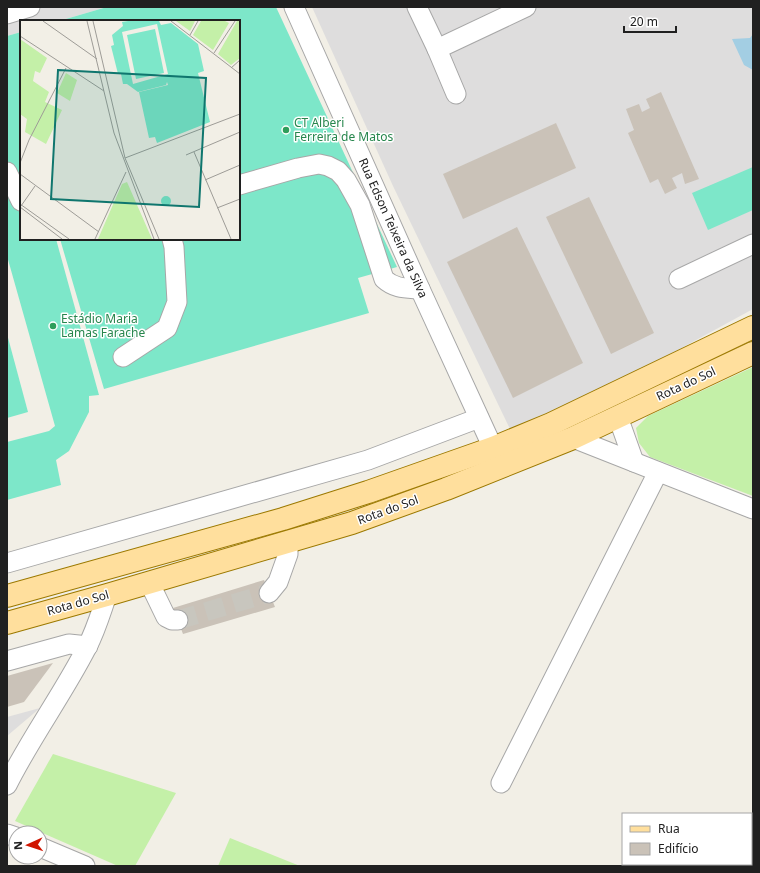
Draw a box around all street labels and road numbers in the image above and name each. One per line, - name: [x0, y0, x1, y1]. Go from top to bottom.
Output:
- street label: Rua Edson Teixeira da Silva: [355, 155, 432, 300]
- street label: Rota do Sol: [653, 362, 718, 405]
- street label: Rota do Sol: [355, 491, 421, 528]
- street label: Rota do Sol: [45, 586, 111, 619]

